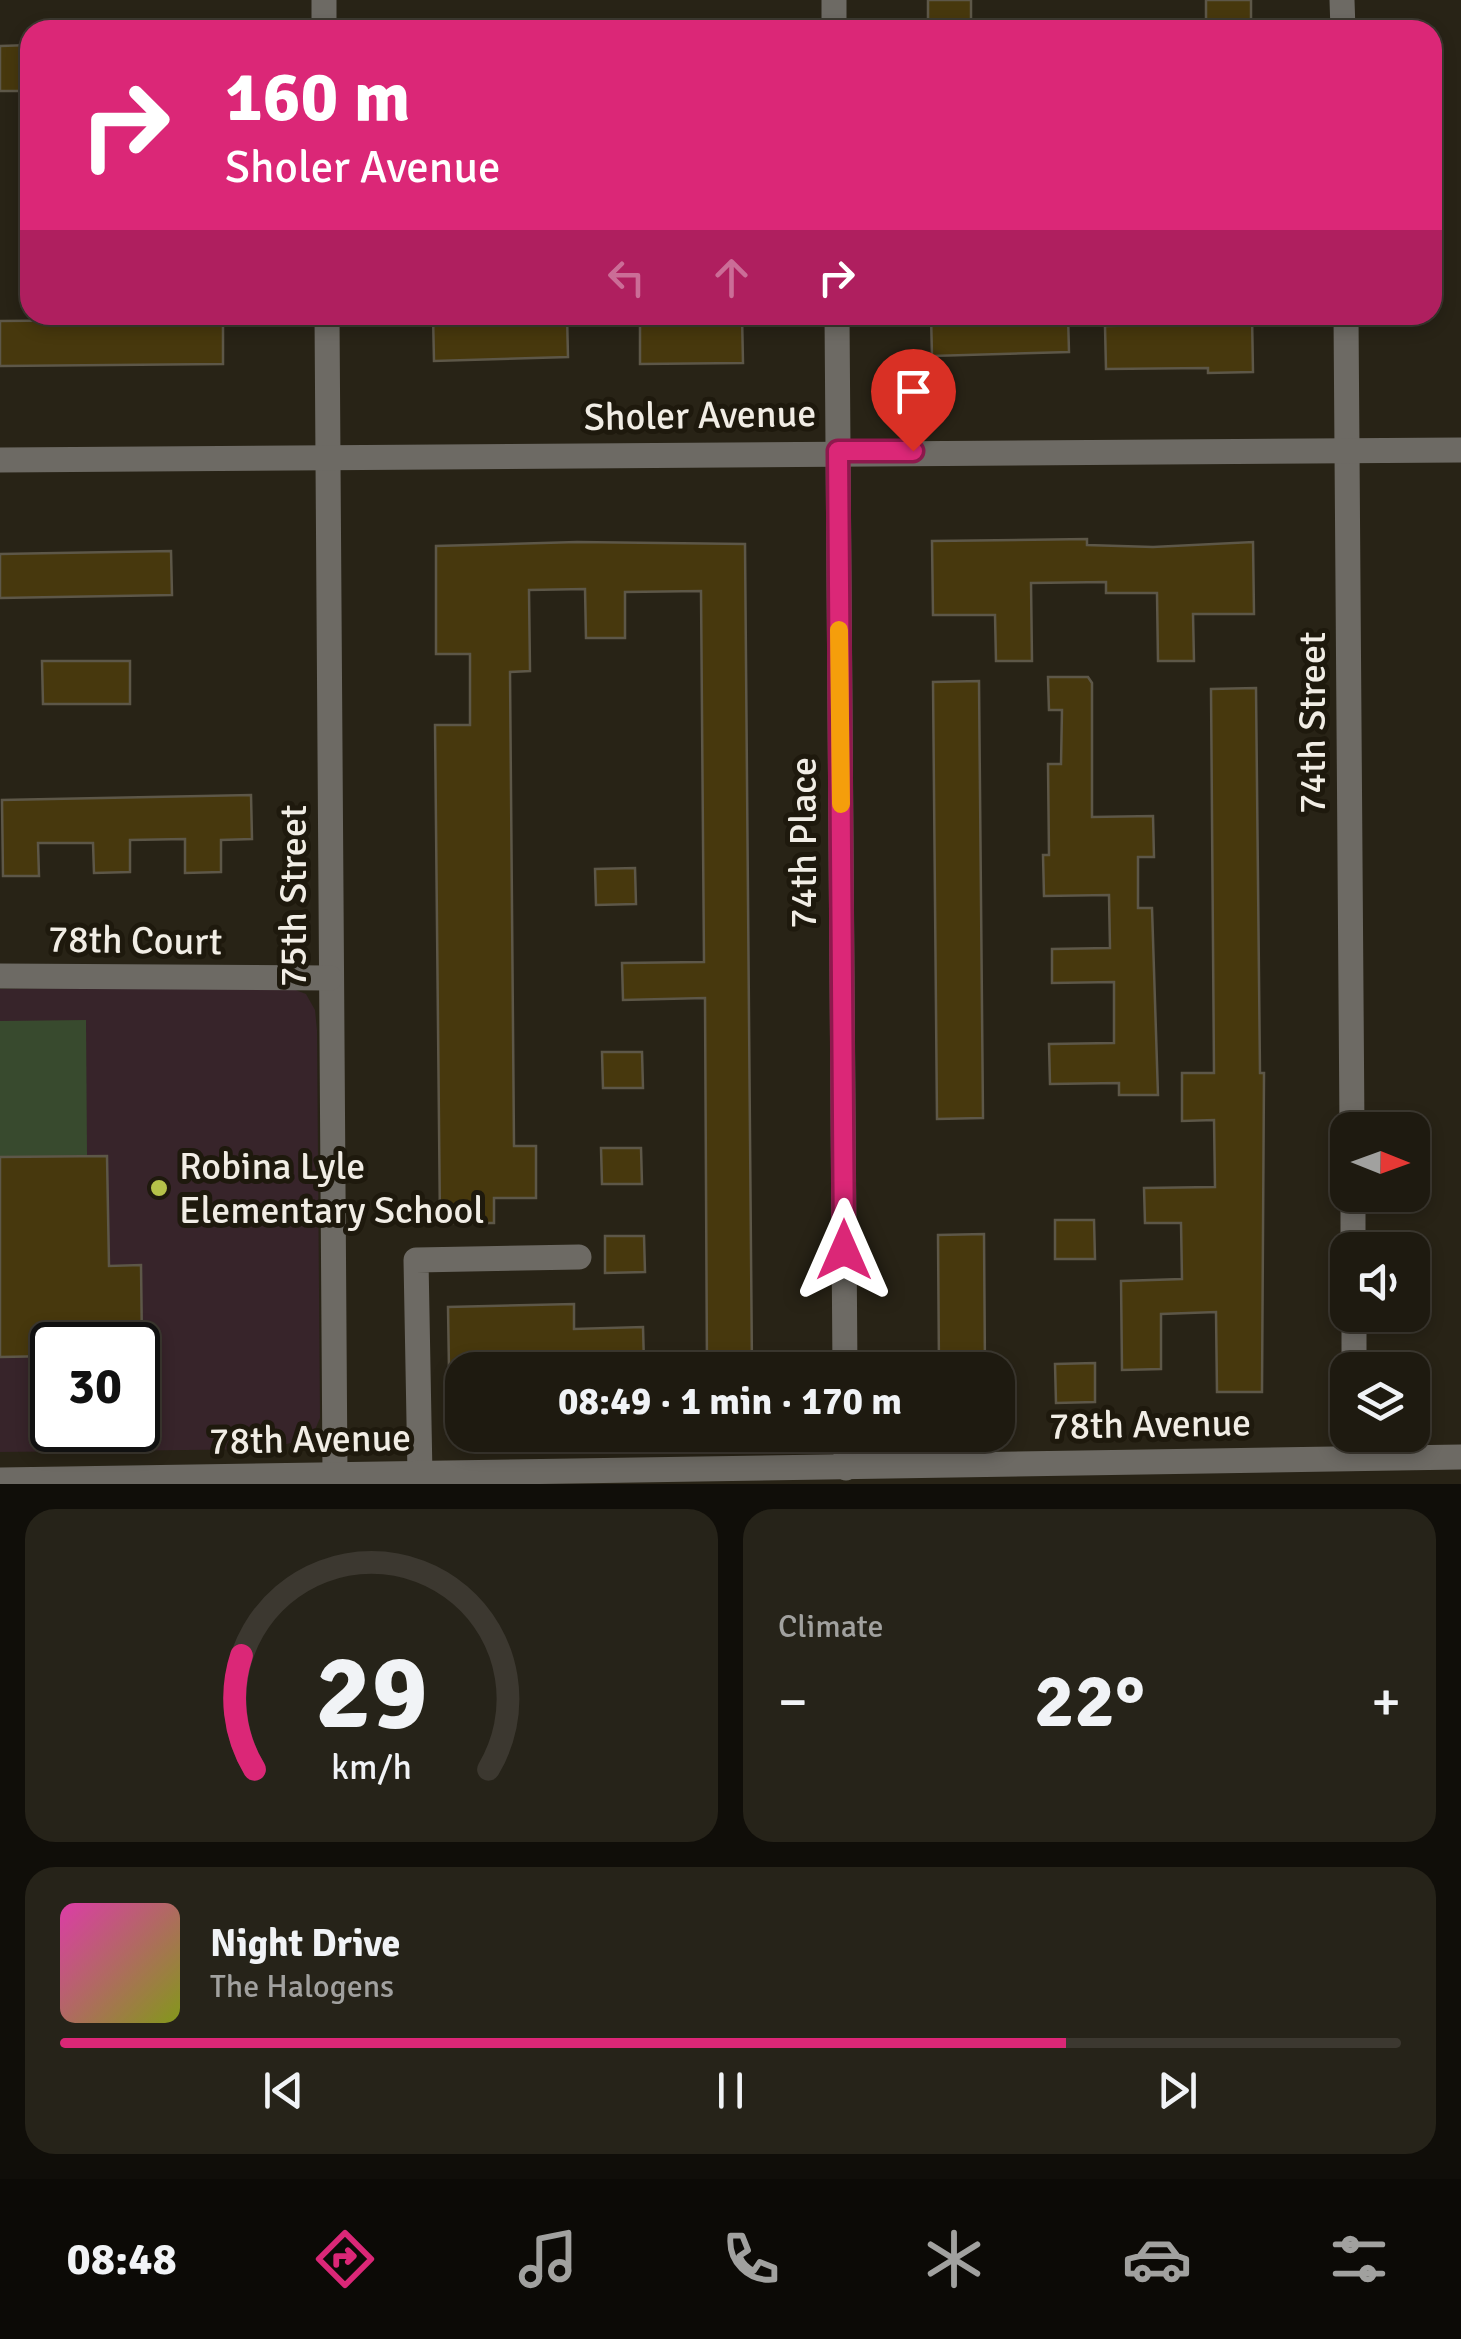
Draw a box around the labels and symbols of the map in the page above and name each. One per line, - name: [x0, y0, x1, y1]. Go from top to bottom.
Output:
- pin: [871, 349, 956, 452]
- street label: Sholer Avenue: [583, 390, 817, 441]
- street label: 74th Street: [1289, 632, 1336, 814]
- street label: 74th Place: [780, 757, 827, 929]
- street label: 75th Street: [270, 805, 317, 987]
- street label: 78th Court: [47, 915, 223, 966]
- north arrow: [1330, 1112, 1430, 1212]
- place label: Robina Lyle Elementary School: [179, 1143, 484, 1234]
- marker: Robina Lyle Elementary School: [148, 1177, 170, 1199]
- position arrow: [792, 1198, 896, 1302]
- speed limit sign: 30: [30, 1322, 160, 1452]
- street label: 78th Avenue: [1048, 1399, 1252, 1450]
- street label: 78th Avenue: [208, 1414, 412, 1465]

